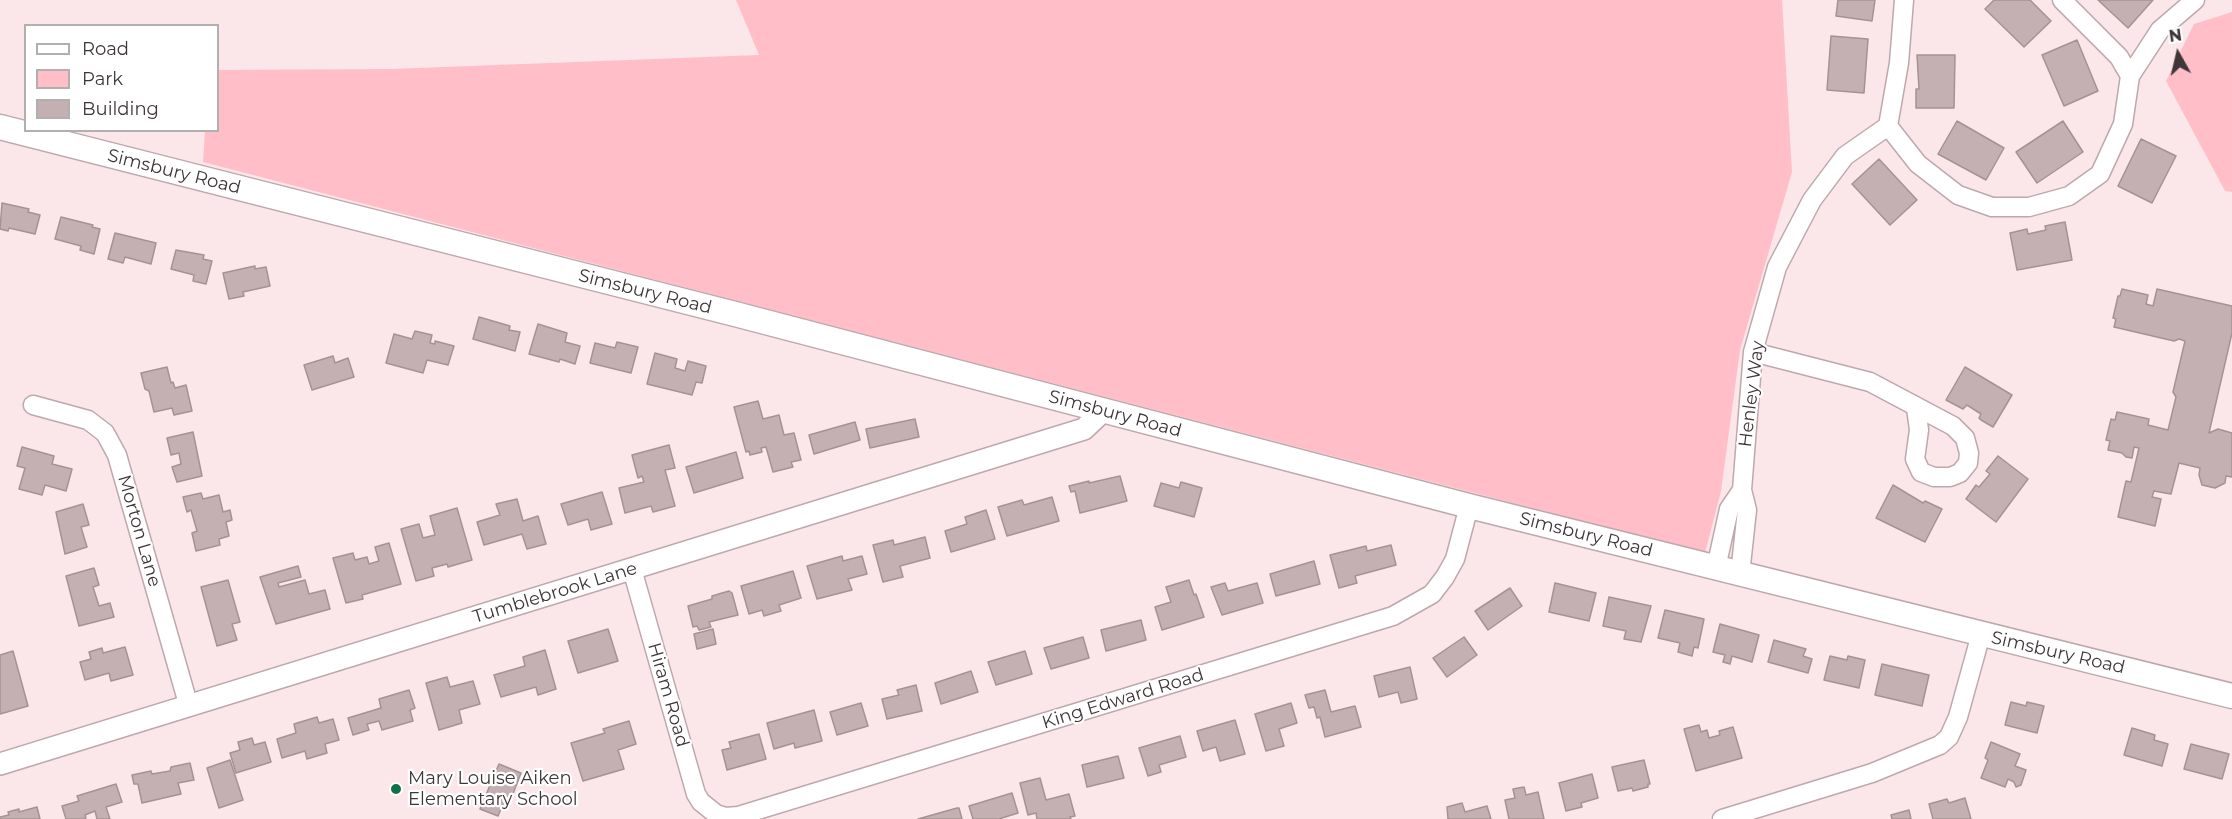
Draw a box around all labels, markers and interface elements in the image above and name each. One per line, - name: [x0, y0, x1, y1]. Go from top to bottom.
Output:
- legend: [24, 24, 219, 132]
- north arrow: [2148, 24, 2208, 84]
- text: N: [2168, 25, 2183, 46]
- text: Road: [82, 38, 129, 60]
- text: Park: [82, 68, 123, 90]
- text: Building: [82, 98, 159, 120]
- street label: Simsbury Road: [105, 145, 243, 199]
- street label: Simsbury Road: [576, 265, 714, 319]
- street label: Henley Way: [1735, 340, 1769, 448]
- street label: Simsbury Road: [1046, 386, 1184, 442]
- street label: Morton Lane: [113, 473, 165, 589]
- street label: Simsbury Road: [1517, 508, 1655, 562]
- street label: Tumblebrook Lane: [470, 558, 640, 628]
- street label: Simsbury Road: [1989, 627, 2127, 679]
- street label: Hiram Road: [643, 640, 693, 750]
- street label: King Edward Road: [1040, 664, 1206, 734]
- place label: Mary Louise Aiken Elementary School: [408, 768, 578, 810]
- marker: Mary Louise Aiken Elementary School: [389, 782, 403, 796]

